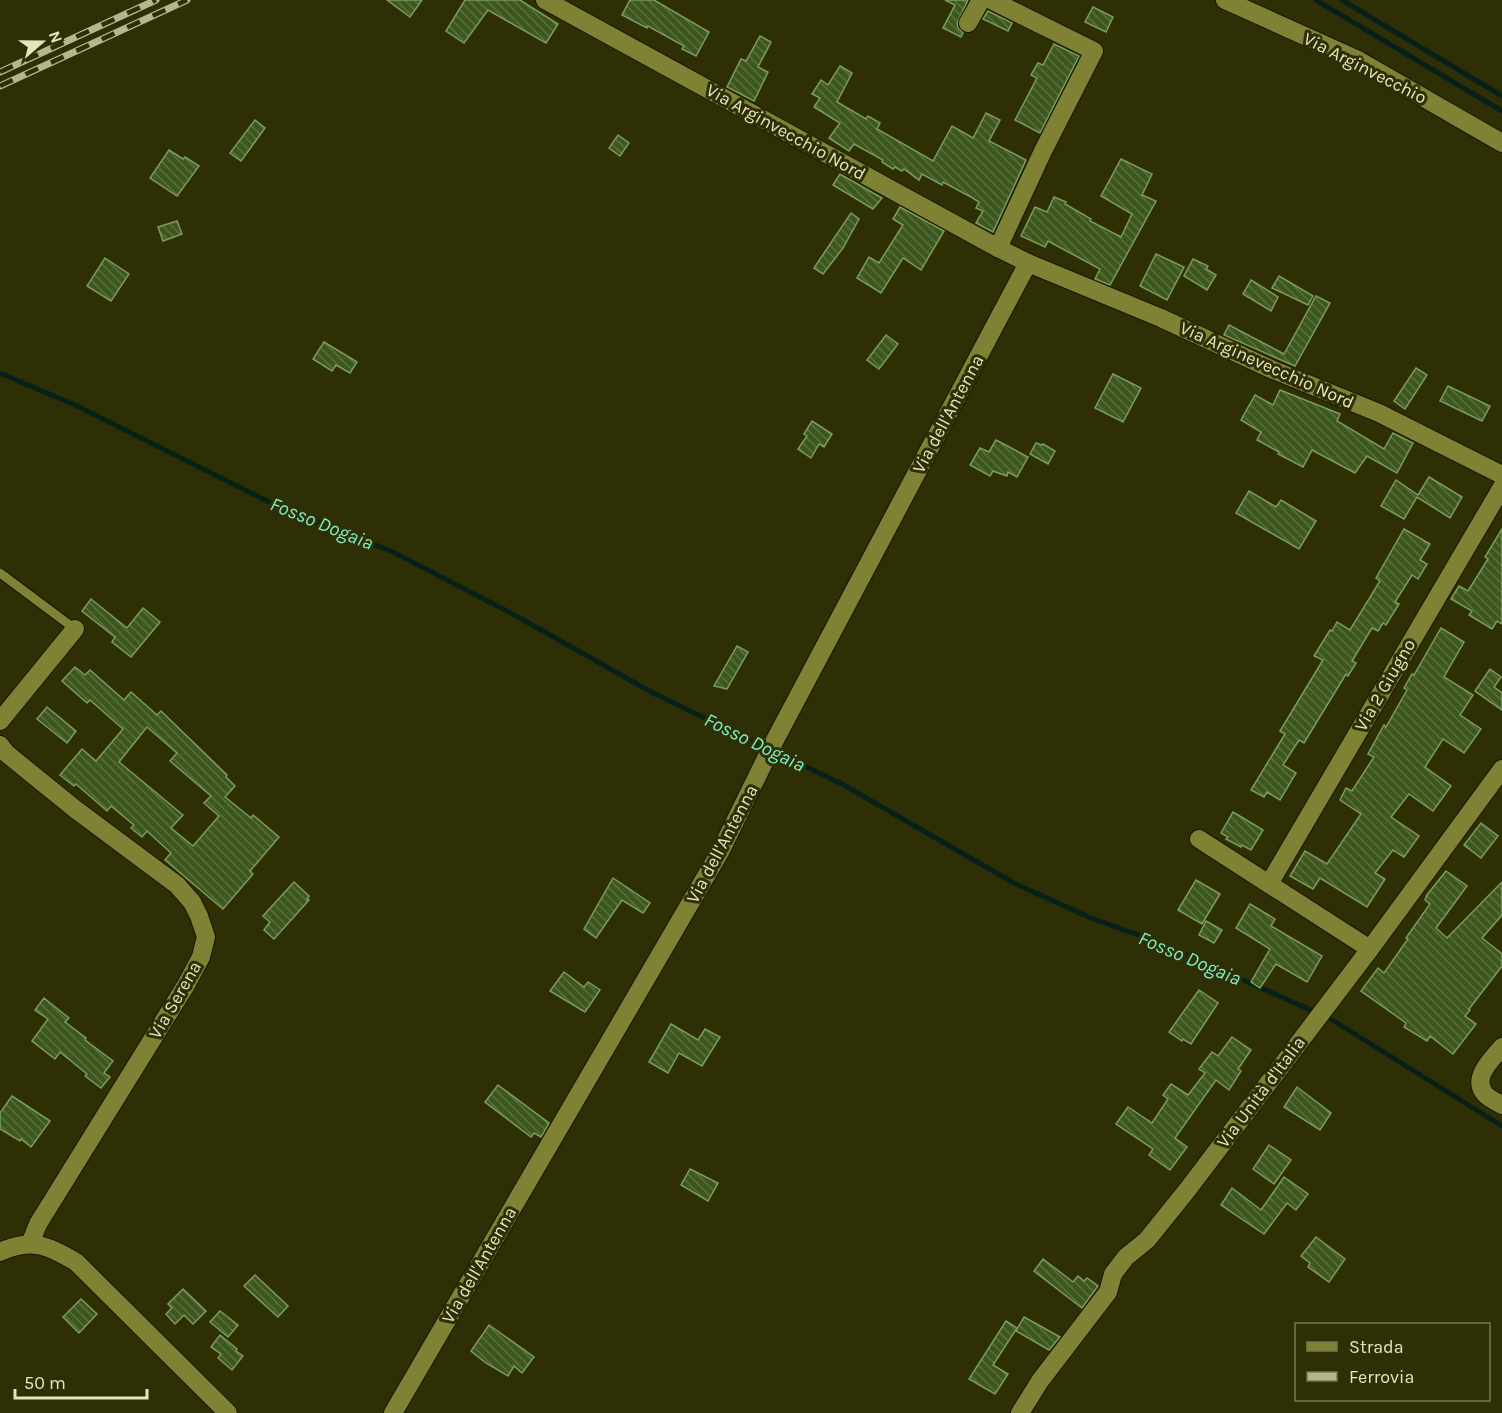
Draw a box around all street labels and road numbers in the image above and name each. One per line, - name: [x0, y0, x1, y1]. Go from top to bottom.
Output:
- street label: Via Arginvecchio: [1300, 27, 1430, 109]
- street label: Via Arginvecchio Nord: [702, 79, 870, 185]
- street label: Via Arginevecchio Nord: [1176, 317, 1358, 413]
- street label: Via dell'Antenna: [908, 351, 988, 477]
- street label: Via 2 Giugno: [1350, 635, 1420, 735]
- street label: Via dell'Antenna: [682, 781, 762, 907]
- street label: Via Serena: [144, 957, 206, 1043]
- street label: Via Unità d'Italia: [1212, 1032, 1310, 1152]
- street label: Via dell'Antenna: [437, 1203, 521, 1327]

